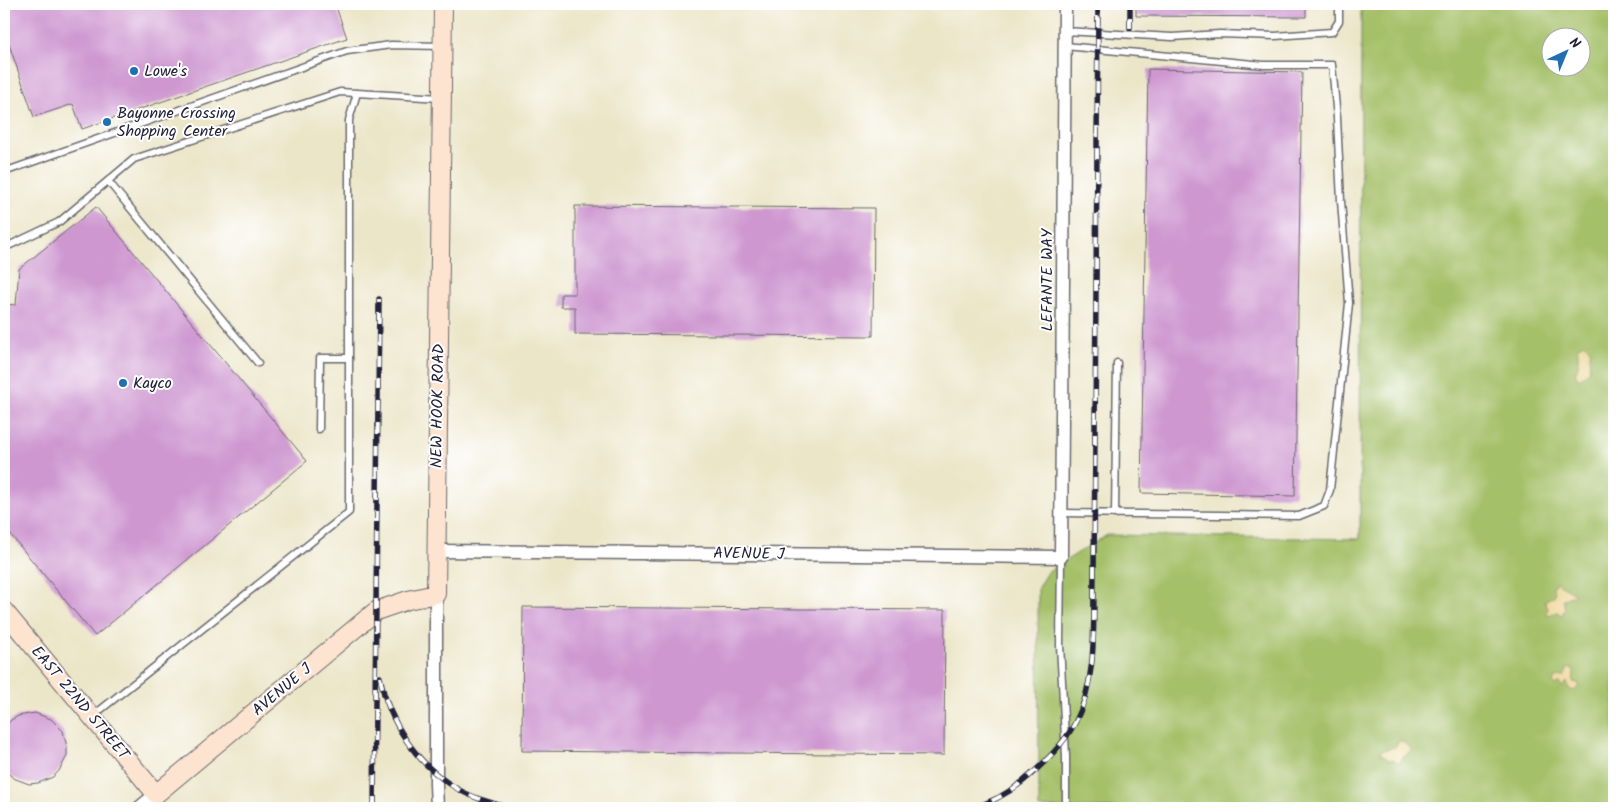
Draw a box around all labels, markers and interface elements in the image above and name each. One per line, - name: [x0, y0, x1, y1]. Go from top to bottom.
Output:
- north arrow: [1540, 28, 1590, 78]
- text: N: [1564, 32, 1585, 54]
- place label: Lowe's: [144, 59, 187, 84]
- marker: Lowe's: [128, 65, 140, 77]
- place label: Bayonne Crossing Shopping Center: [117, 101, 236, 144]
- marker: Bayonne Crossing Shopping Center: [101, 116, 113, 128]
- street label: LEFANTE WAY: [1035, 228, 1060, 331]
- street label: NEW HOOK ROAD: [424, 344, 452, 468]
- place label: Kayco: [133, 371, 172, 396]
- marker: Kayco: [117, 377, 129, 389]
- street label: AVENUE J: [713, 541, 785, 567]
- street label: EAST 22ND STREET: [25, 640, 136, 767]
- street label: AVENUE J: [247, 657, 318, 722]

